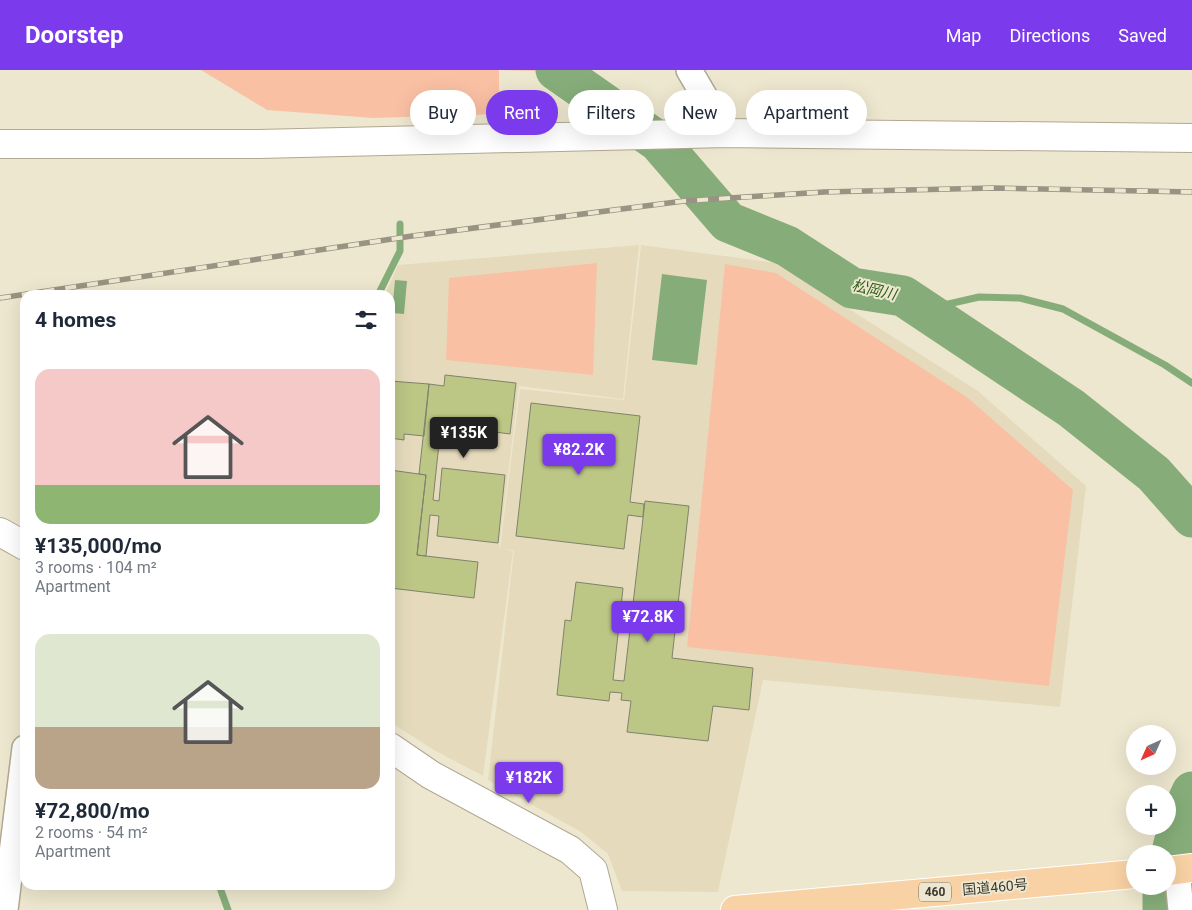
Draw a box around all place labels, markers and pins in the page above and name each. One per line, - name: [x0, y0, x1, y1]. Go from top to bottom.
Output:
- pin: ¥135K: [429, 416, 499, 459]
- pin: ¥82.2K: [538, 434, 620, 476]
- pin: ¥72.8K: [607, 600, 689, 643]
- pin: ¥182K: [494, 762, 564, 804]

